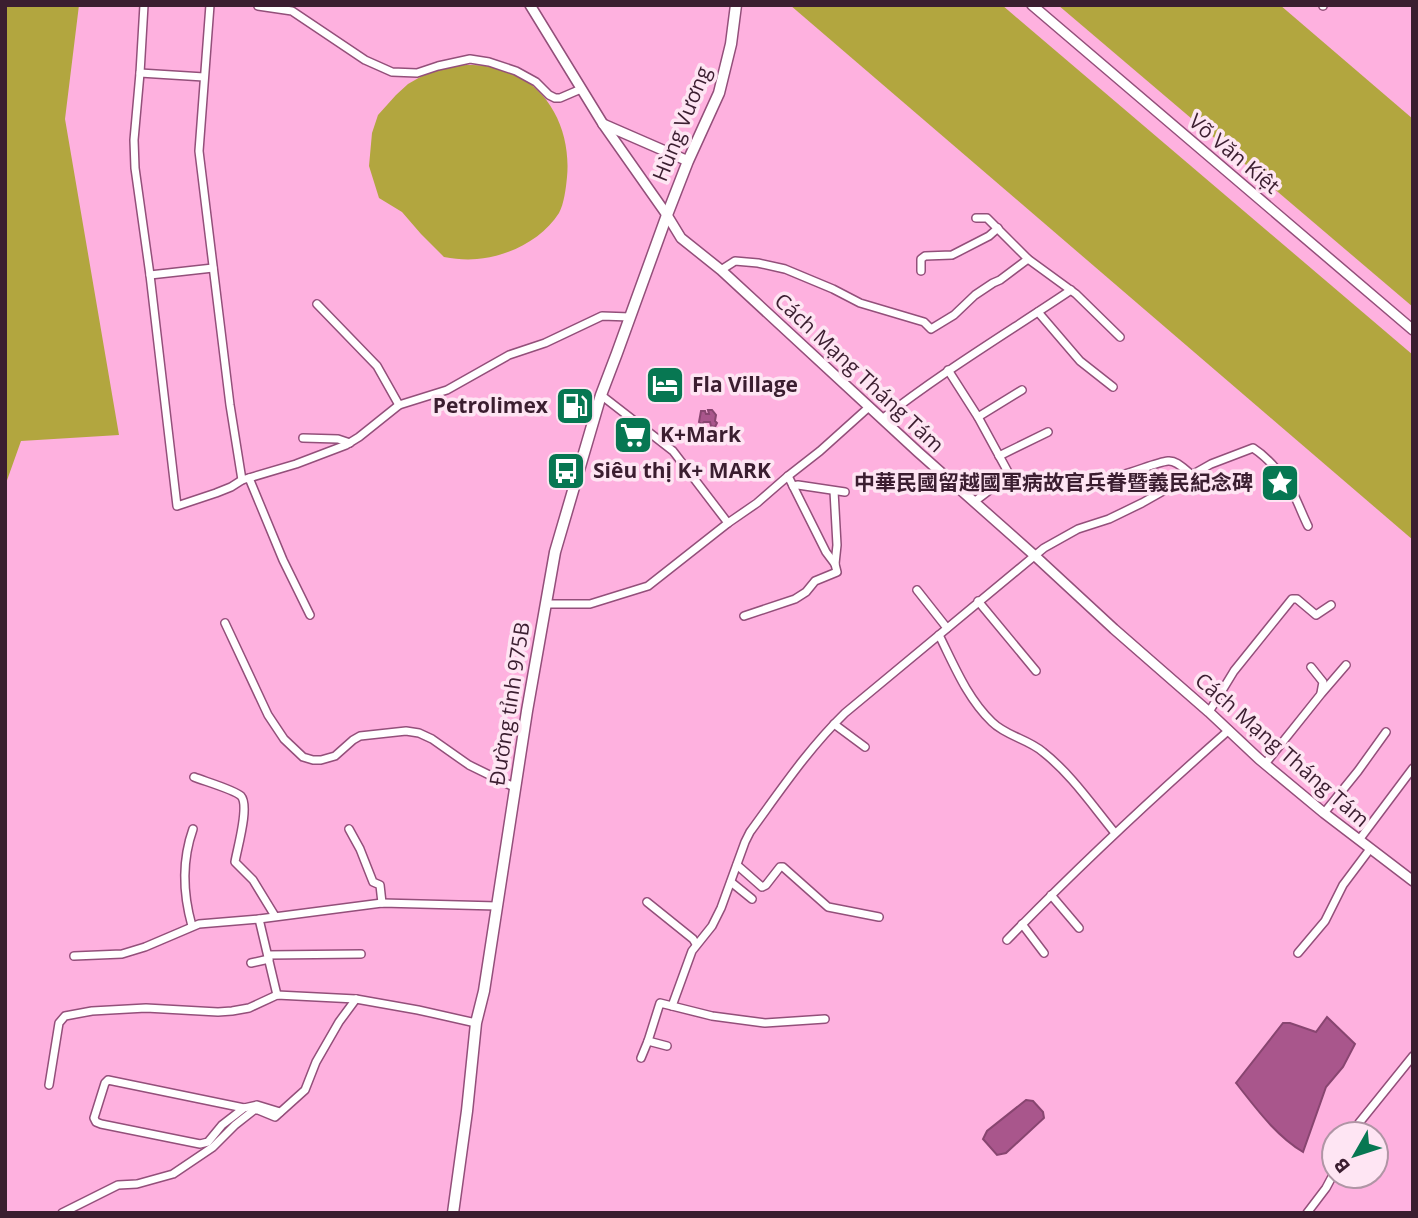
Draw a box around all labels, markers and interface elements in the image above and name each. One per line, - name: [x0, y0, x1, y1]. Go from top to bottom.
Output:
- street label: Hùng Vương: [645, 62, 717, 185]
- street label: Võ Văn Kiệt: [1183, 107, 1286, 199]
- street label: Cách Mạng Tháng Tám: [769, 286, 950, 458]
- hotel icon: Fla Village: [644, 364, 686, 406]
- place label: Fla Village: [692, 370, 798, 398]
- fuel station icon: Petrolimex: [554, 385, 596, 427]
- place label: Petrolimex: [433, 391, 549, 419]
- supermarket icon: K+Mark: [612, 414, 654, 456]
- place label: K+Mark: [660, 420, 742, 448]
- bus stop icon: Siêu thị K+ MARK: [545, 450, 587, 492]
- place label: Siêu thị K+ MARK: [593, 456, 771, 484]
- place icon: 中華民國留越國軍病故官兵眷暨義民紀念碑: [1259, 462, 1301, 504]
- place label: 中華民國留越國軍病故官兵眷暨義民紀念碑: [854, 468, 1253, 496]
- street label: Đường tỉnh 975B: [482, 620, 536, 788]
- street label: Cách Mạng Tháng Tám: [1190, 666, 1376, 833]
- north arrow: [1320, 1120, 1390, 1190]
- text: B: [1328, 1153, 1356, 1179]

